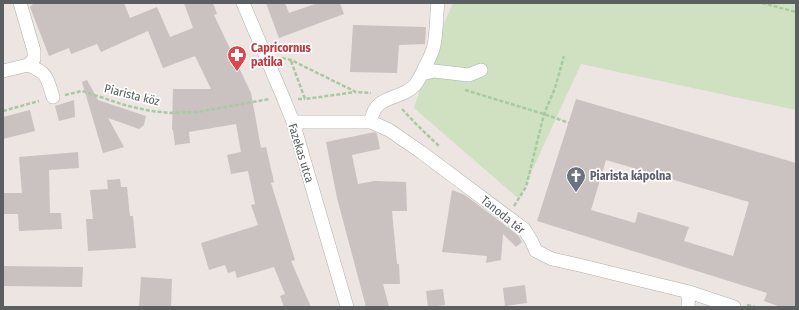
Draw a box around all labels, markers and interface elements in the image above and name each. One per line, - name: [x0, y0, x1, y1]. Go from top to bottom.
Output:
- place label: Capricornus patika: [251, 41, 311, 69]
- pharmacy icon: Capricornus patika: [226, 44, 248, 72]
- street label: Piarista köz: [103, 81, 161, 109]
- street label: Fazekas utca: [285, 122, 317, 184]
- church icon: Piarista kápolna: [565, 165, 587, 193]
- place label: Piarista kápolna: [590, 169, 671, 183]
- street label: Tanoda tér: [478, 193, 528, 237]

